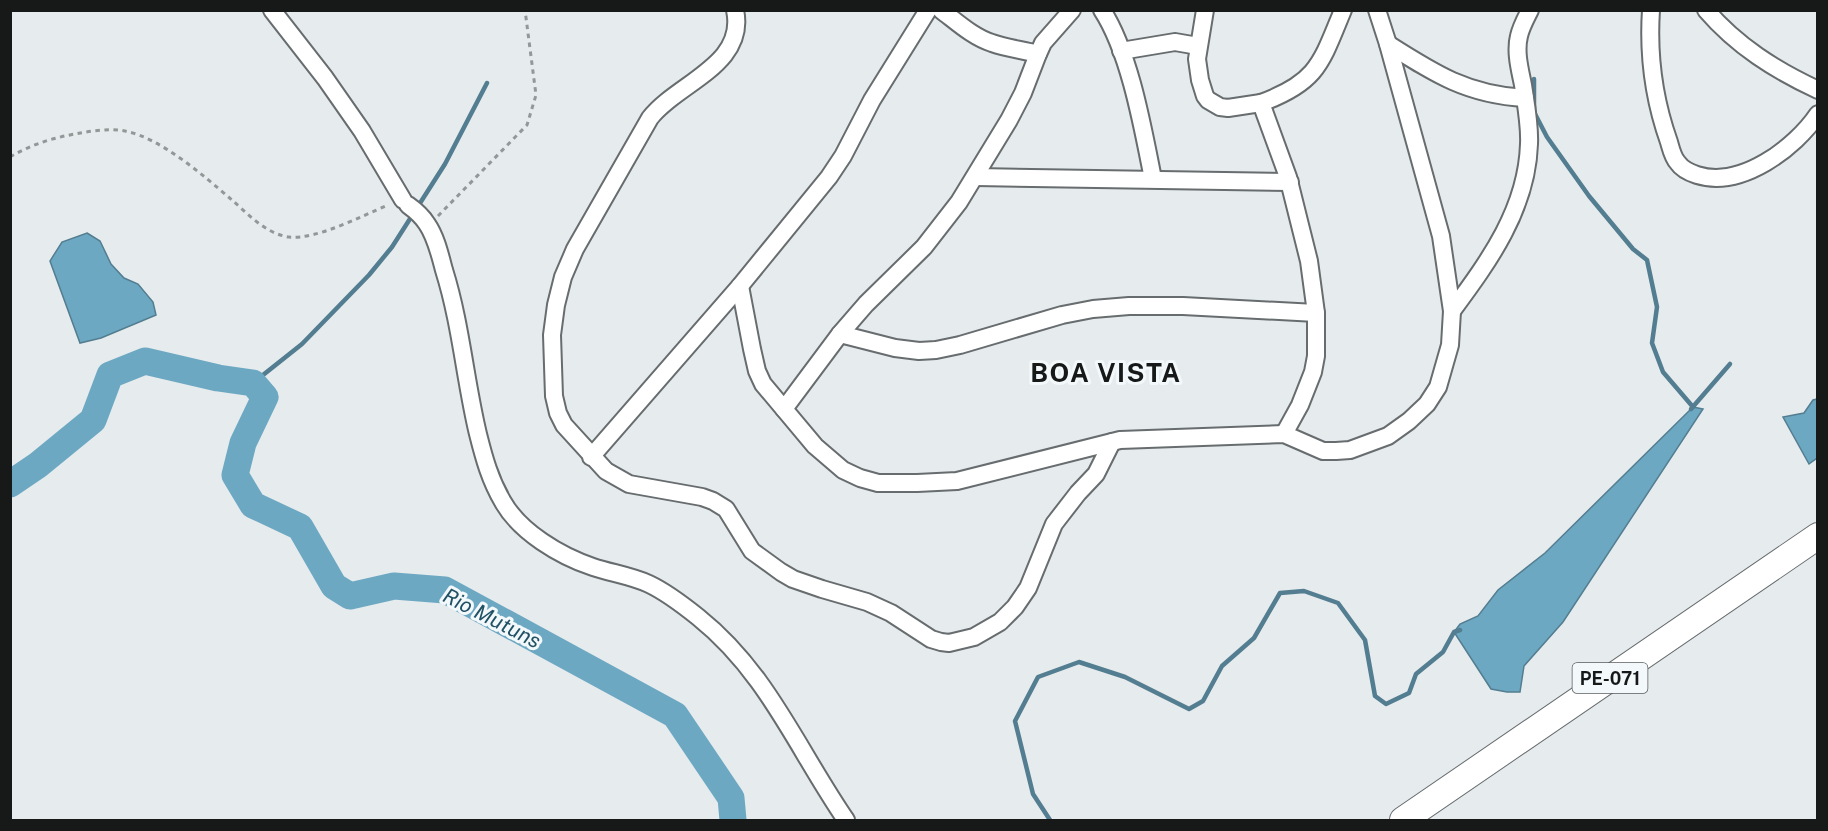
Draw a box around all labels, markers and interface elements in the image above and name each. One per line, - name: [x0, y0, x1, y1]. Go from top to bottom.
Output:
- district label: BOA VISTA: [1030, 357, 1182, 388]
- water label: Rio Mutuns: [439, 583, 545, 653]
- road number: PE-071: [1572, 663, 1648, 693]

